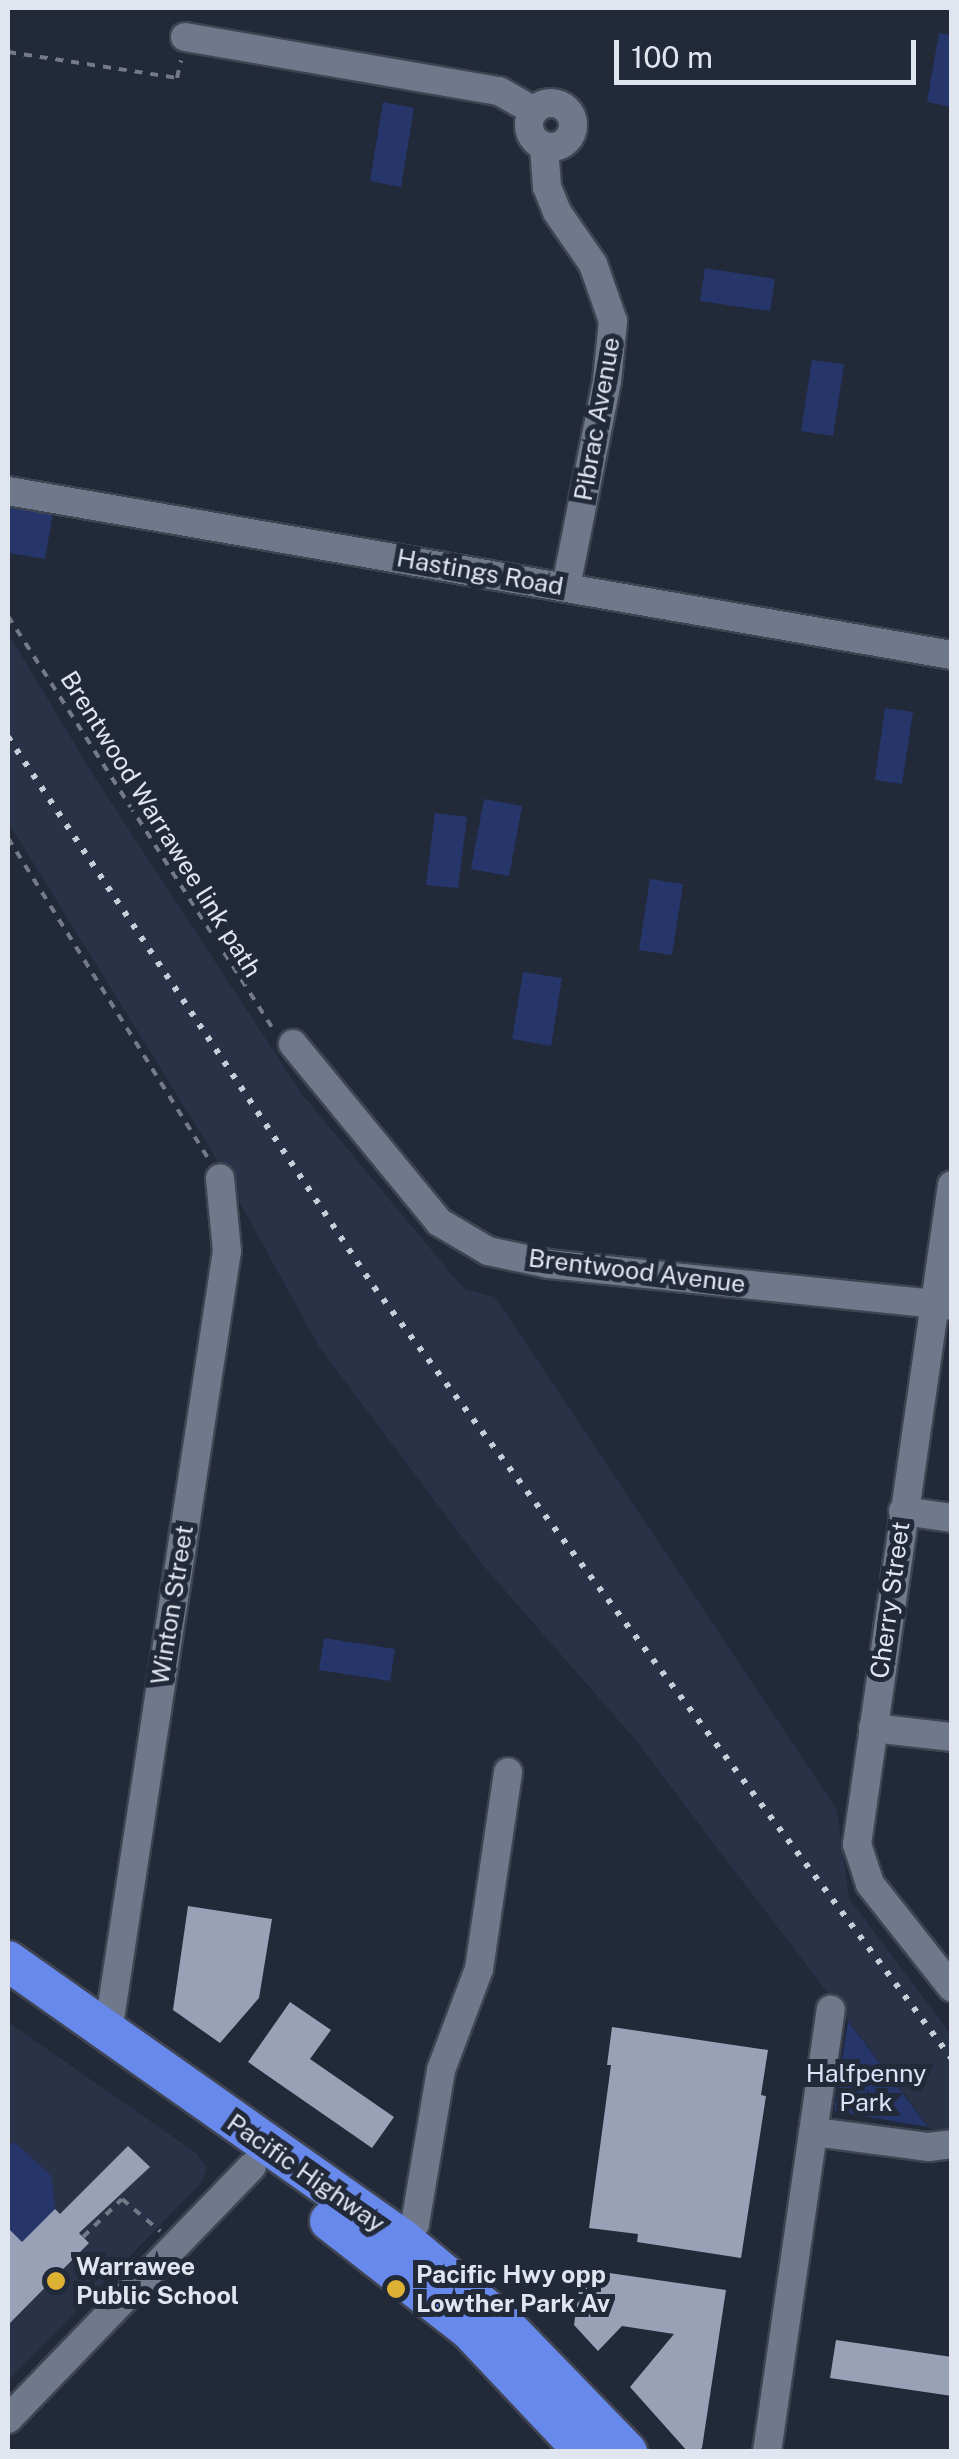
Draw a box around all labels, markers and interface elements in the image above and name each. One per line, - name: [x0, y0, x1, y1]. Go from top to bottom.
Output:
- scale bar: [619, 20, 922, 82]
- text: 100 m: [631, 39, 713, 75]
- street label: Pibrac Avenue: [568, 335, 626, 503]
- street label: Hastings Road: [394, 543, 566, 601]
- street label: Brentwood Warrawee link path: [54, 665, 268, 983]
- street label: Brentwood Avenue: [527, 1243, 747, 1299]
- street label: Cherry Street: [864, 1520, 916, 1680]
- street label: Winton Street: [145, 1523, 199, 1687]
- park label: Halfpenny Park: [806, 2059, 926, 2118]
- street label: Pacific Highway: [221, 2107, 391, 2239]
- place label: Warrawee Public School: [76, 2252, 239, 2311]
- place label: Pacific Hwy opp Lowther Park Av: [416, 2260, 610, 2319]
- marker: Warrawee Public School: [45, 2270, 67, 2292]
- marker: Pacific Hwy opp Lowther Park Av: [385, 2278, 407, 2300]

